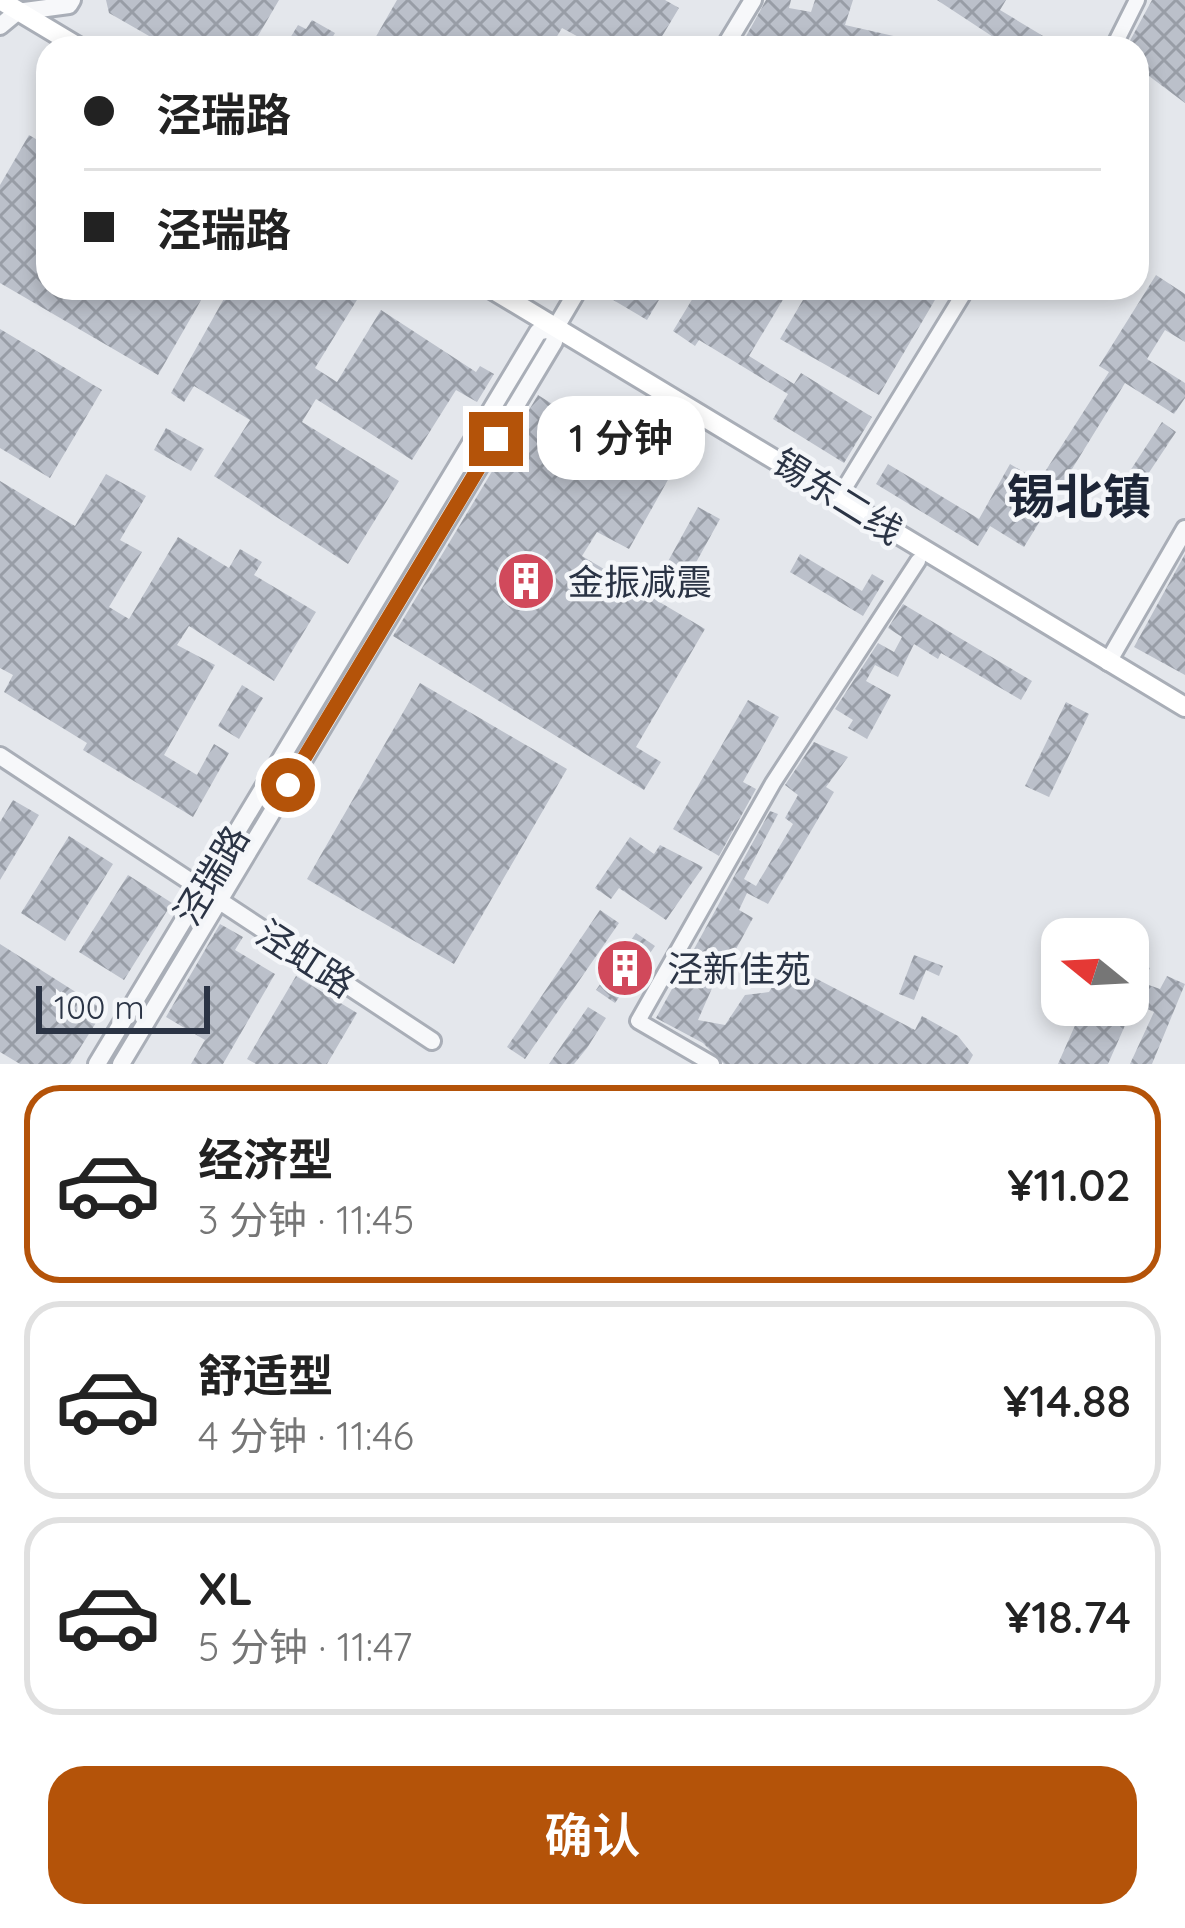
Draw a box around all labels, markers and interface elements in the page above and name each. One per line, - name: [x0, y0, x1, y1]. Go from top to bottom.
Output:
- text: 泾瑞路: [156, 86, 291, 142]
- text: 泾瑞路: [156, 201, 291, 257]
- callout: 1 分钟: [538, 397, 706, 481]
- route end: [469, 412, 523, 466]
- text: 1 分钟: [569, 413, 673, 462]
- street label: 锡东二线: [765, 439, 911, 553]
- district label: 锡北镇: [1007, 466, 1151, 526]
- building icon: 金振减震: [495, 550, 557, 612]
- place label: 金振减震: [568, 559, 712, 604]
- route start: [261, 758, 315, 812]
- street label: 泾瑞路: [164, 817, 258, 933]
- street label: 泾虹路: [248, 910, 364, 1006]
- north arrow: [1041, 918, 1149, 1026]
- map controls: [1041, 918, 1149, 1026]
- building icon: 泾新佳苑: [594, 937, 656, 999]
- place label: 泾新佳苑: [667, 946, 811, 991]
- scale bar: [36, 980, 210, 1033]
- text: 100 m: [54, 986, 145, 1027]
- icon: car: [54, 1130, 162, 1238]
- text: 经济型: [198, 1131, 333, 1187]
- text: ¥11.02: [1007, 1156, 1131, 1212]
- text: 3 分钟 · 11:45: [198, 1195, 414, 1244]
- icon: car: [54, 1346, 162, 1454]
- text: 舒适型: [198, 1347, 333, 1403]
- text: ¥14.88: [1003, 1372, 1131, 1428]
- text: 4 分钟 · 11:46: [198, 1411, 414, 1460]
- text: XL: [198, 1560, 253, 1616]
- icon: car: [54, 1562, 162, 1670]
- text: ¥18.74: [1005, 1588, 1131, 1644]
- text: 5 分钟 · 11:47: [198, 1622, 412, 1671]
- button: 确认: [48, 1766, 1137, 1904]

